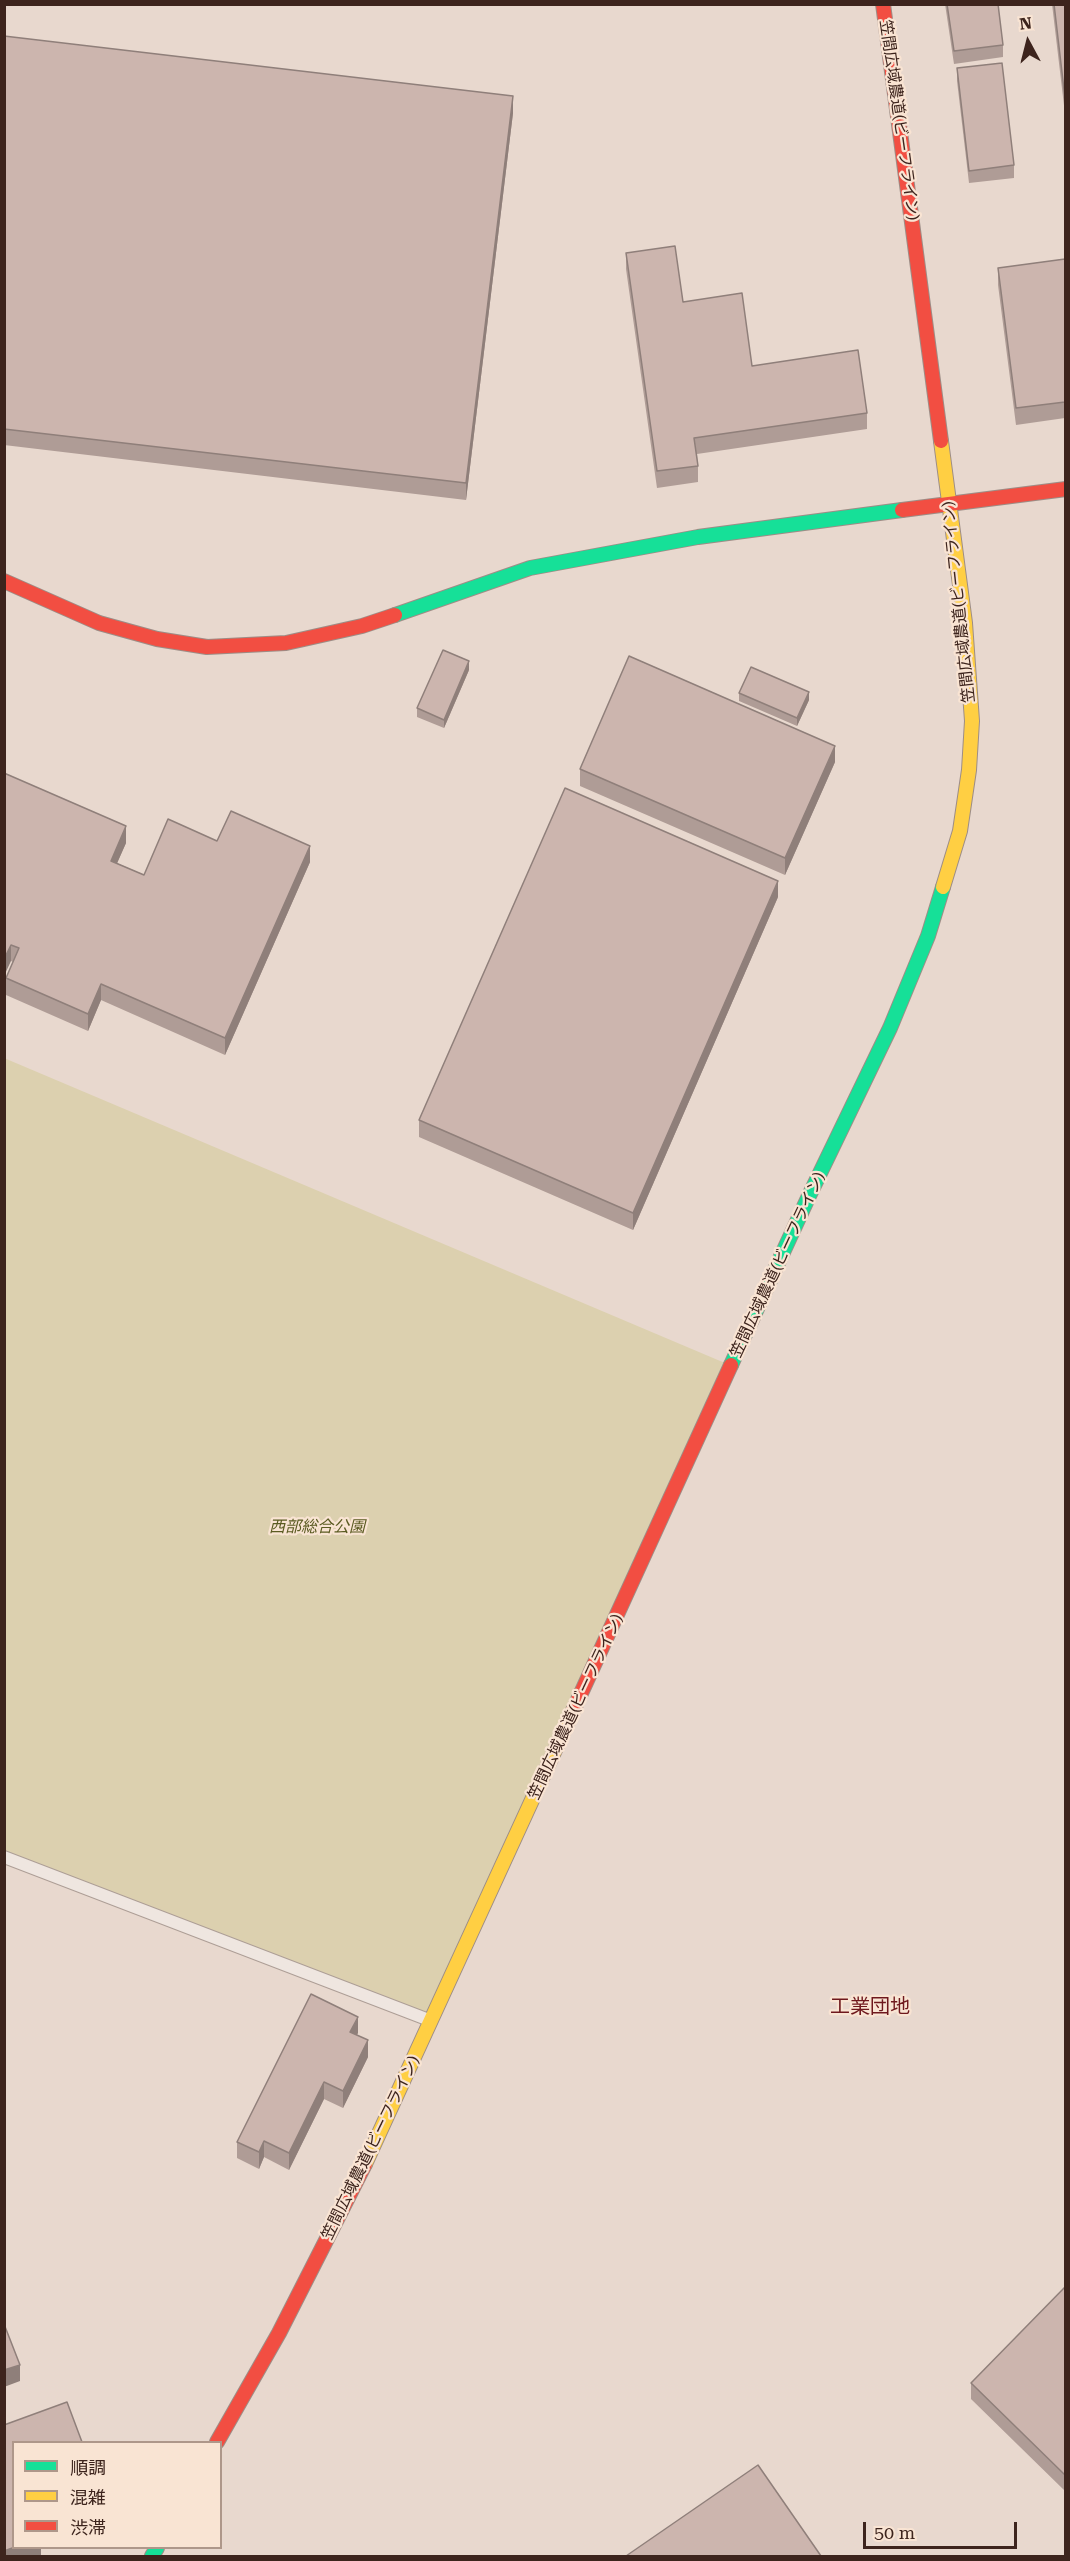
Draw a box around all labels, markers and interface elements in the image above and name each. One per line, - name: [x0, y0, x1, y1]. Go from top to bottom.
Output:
- north arrow: [998, 12, 1058, 72]
- text: N: [1018, 13, 1033, 34]
- street label: 笠間広域農道(ビーフライン): [875, 18, 923, 222]
- street label: 笠間広域農道(ビーフライン): [939, 500, 979, 704]
- street label: 笠間広域農道(ビーフライン): [727, 1169, 829, 1361]
- park label: 西部総合公園: [269, 1517, 365, 1537]
- street label: 笠間広域農道(ビーフライン): [525, 1611, 627, 1803]
- district label: 工業団地: [830, 1995, 910, 2019]
- street label: 笠間広域農道(ビーフライン): [318, 2053, 424, 2243]
- legend: [12, 2441, 222, 2549]
- text: 順調: [70, 2457, 106, 2478]
- text: 混雑: [70, 2487, 106, 2508]
- scale bar: [866, 2510, 1020, 2548]
- text: 渋滞: [70, 2517, 106, 2538]
- text: 50 m: [874, 2522, 915, 2543]

